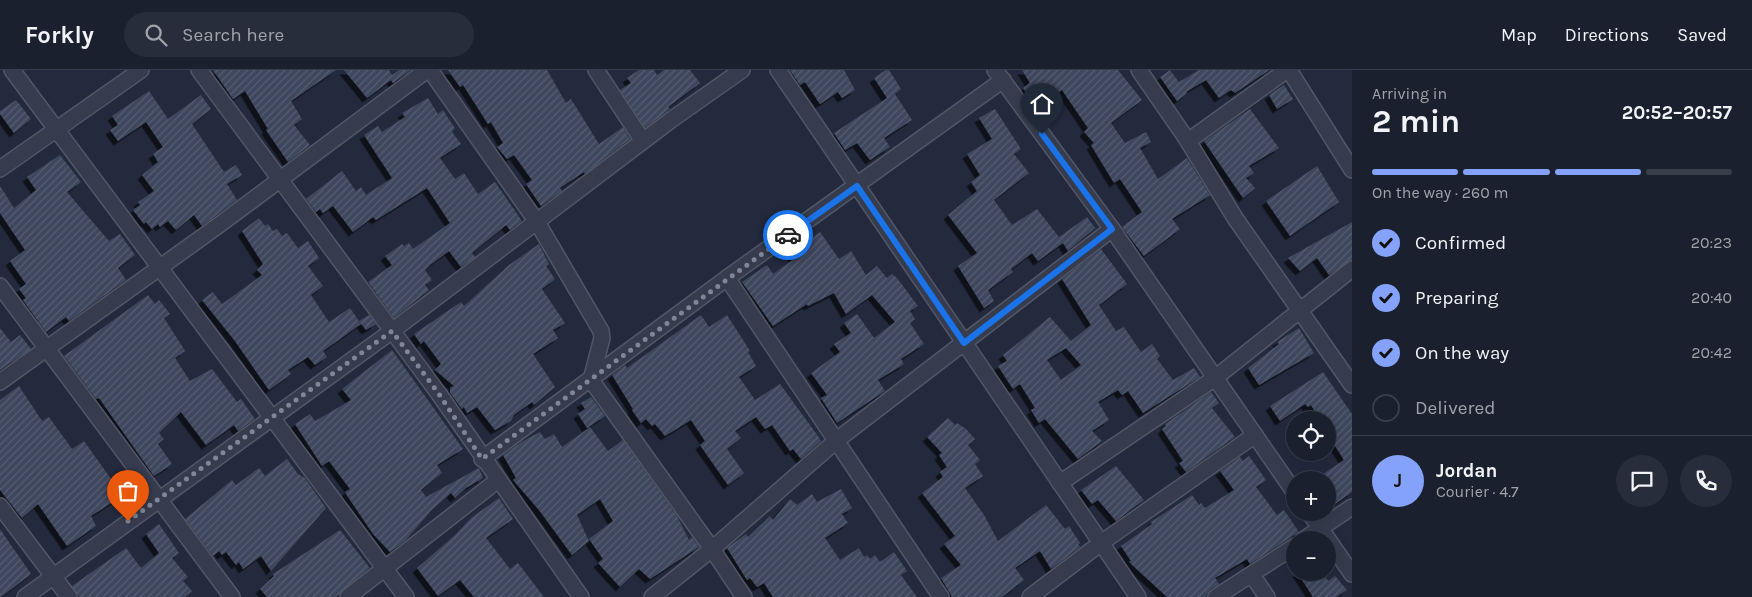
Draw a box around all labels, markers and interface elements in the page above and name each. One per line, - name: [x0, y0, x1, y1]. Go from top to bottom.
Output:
- search box: [124, 12, 474, 57]
- text: Forkly: [25, 21, 94, 49]
- icon: search: [142, 21, 170, 49]
- text: Search here: [182, 24, 284, 46]
- text: Map: [1501, 24, 1537, 46]
- text: Directions: [1565, 24, 1649, 46]
- text: Saved: [1677, 24, 1727, 46]
- pin: [1021, 83, 1063, 134]
- text: Arriving in: [1372, 84, 1447, 103]
- icon: home: [1028, 90, 1056, 118]
- text: 20:52–20:57: [1622, 102, 1732, 124]
- text: 2 min: [1372, 103, 1460, 140]
- text: On the way · 260 m: [1372, 183, 1508, 202]
- courier: [763, 210, 813, 260]
- icon: car: [774, 221, 802, 249]
- icon: check: [1372, 229, 1400, 257]
- text: Confirmed: [1415, 232, 1506, 254]
- text: 20:23: [1691, 233, 1732, 252]
- icon: check: [1372, 284, 1400, 312]
- text: Preparing: [1415, 287, 1498, 309]
- text: 20:40: [1691, 288, 1732, 307]
- icon: check: [1372, 339, 1400, 367]
- text: On the way: [1415, 342, 1509, 364]
- text: 20:42: [1691, 343, 1732, 362]
- text: Delivered: [1415, 397, 1495, 419]
- map controls: [1286, 411, 1336, 581]
- button: locate: [1286, 411, 1336, 461]
- button: chat: [1616, 455, 1668, 507]
- button: phone: [1680, 455, 1732, 507]
- text: Jordan: [1436, 460, 1497, 482]
- pin: [107, 470, 149, 521]
- text: J: [1394, 470, 1402, 492]
- button: +: [1286, 471, 1336, 521]
- icon: bag: [114, 477, 142, 505]
- text: Courier · 4.7: [1436, 482, 1519, 501]
- button: −: [1286, 531, 1336, 581]

